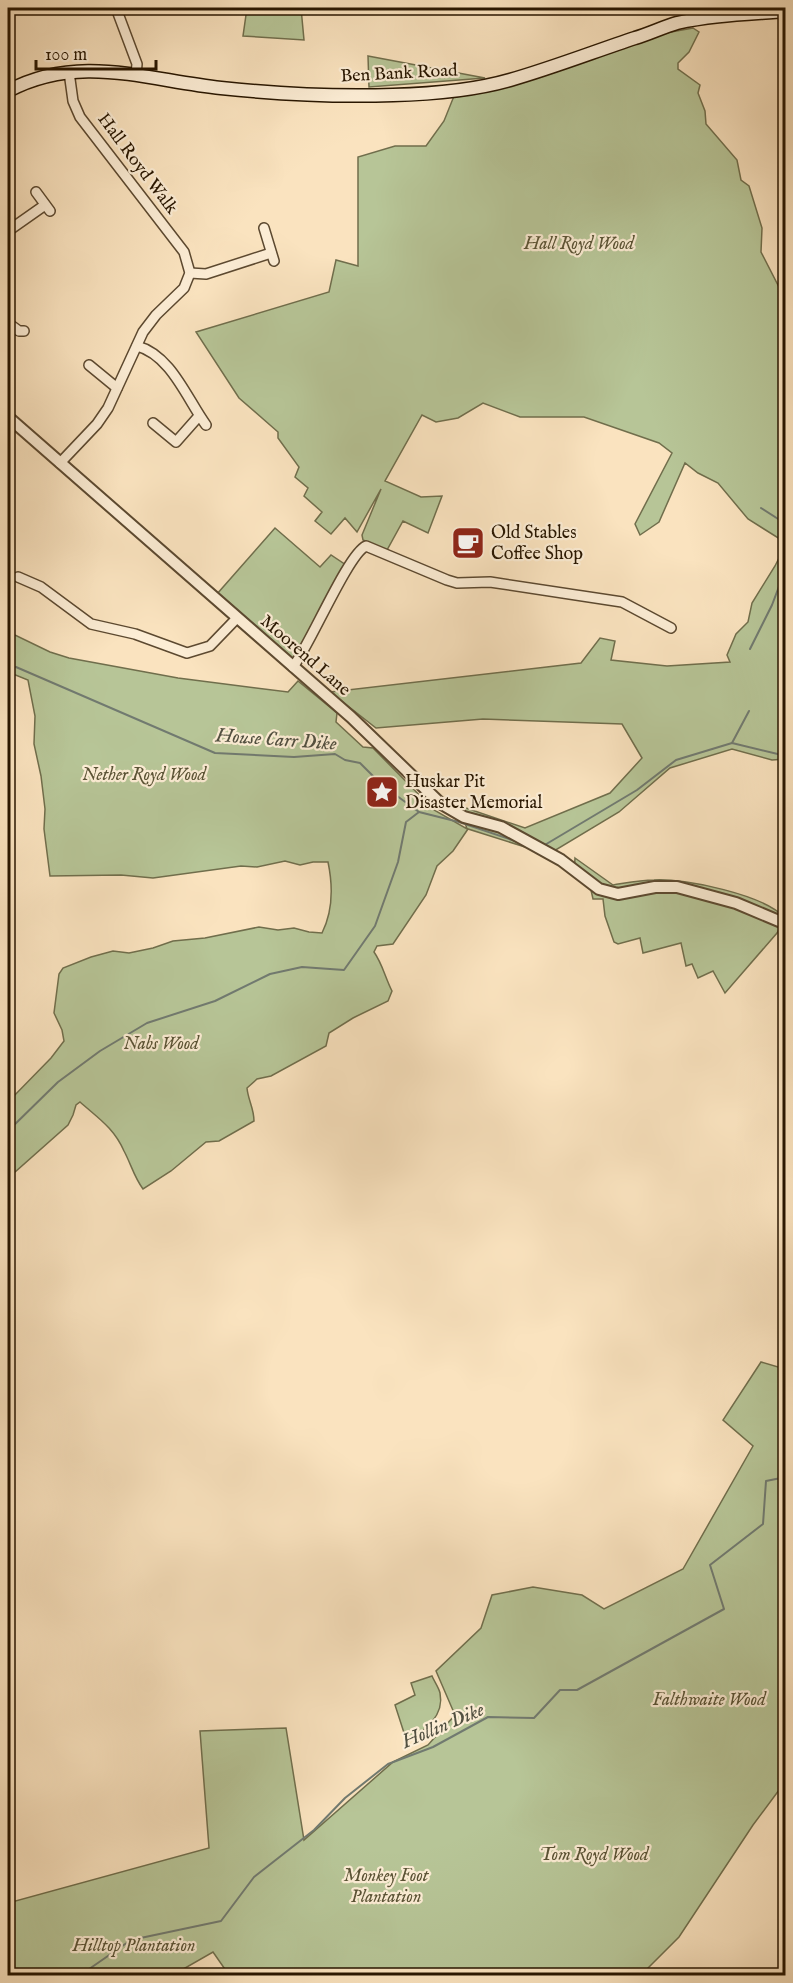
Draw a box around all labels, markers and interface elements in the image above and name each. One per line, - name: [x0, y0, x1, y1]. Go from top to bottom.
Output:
- scale bar: [36, 33, 156, 71]
- text: 100 m: [45, 44, 87, 67]
- street label: Ben Bank Road: [340, 59, 459, 89]
- street label: Hall Royd Walk: [92, 109, 183, 219]
- park label: Hall Royd Wood: [523, 233, 636, 256]
- place label: Old Stables Coffee Shop: [491, 522, 583, 566]
- cafe icon: Old Stables Coffee Shop: [450, 525, 486, 561]
- street label: Moorend Lane: [255, 610, 355, 702]
- water label: House Carr Dike: [214, 723, 338, 757]
- park label: Nether Royd Wood: [82, 764, 208, 787]
- place label: Huskar Pit Disaster Memorial: [405, 771, 542, 815]
- place icon: Huskar Pit Disaster Memorial: [364, 774, 400, 810]
- park label: Nabs Wood: [123, 1033, 200, 1056]
- park label: Falthwaite Wood: [652, 1689, 767, 1712]
- water label: Hollin Dike: [397, 1697, 488, 1755]
- park label: Tom Royd Wood: [539, 1844, 650, 1867]
- park label: Monkey Foot Plantation: [343, 1865, 430, 1909]
- park label: Hilltop Plantation: [71, 1935, 196, 1958]

